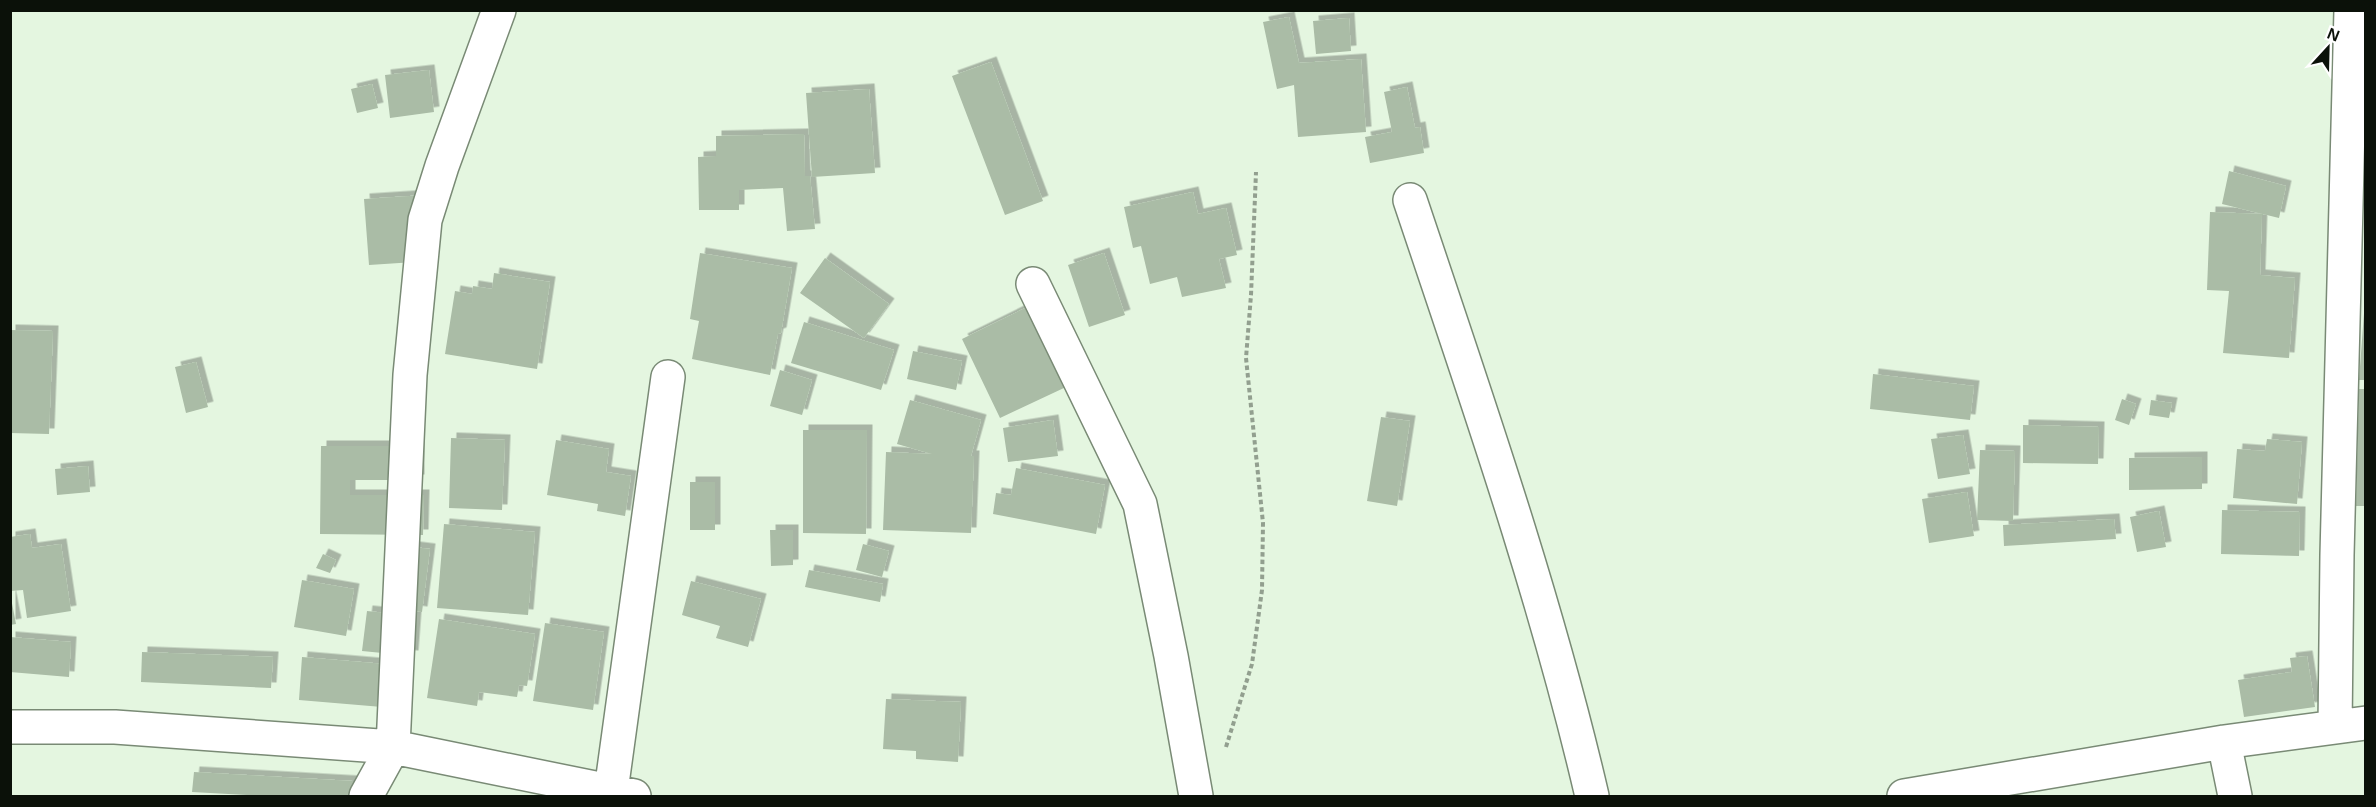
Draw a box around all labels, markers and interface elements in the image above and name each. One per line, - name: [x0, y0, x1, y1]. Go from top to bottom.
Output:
- north arrow: [2298, 18, 2358, 78]
- text: N: [2325, 25, 2342, 45]

